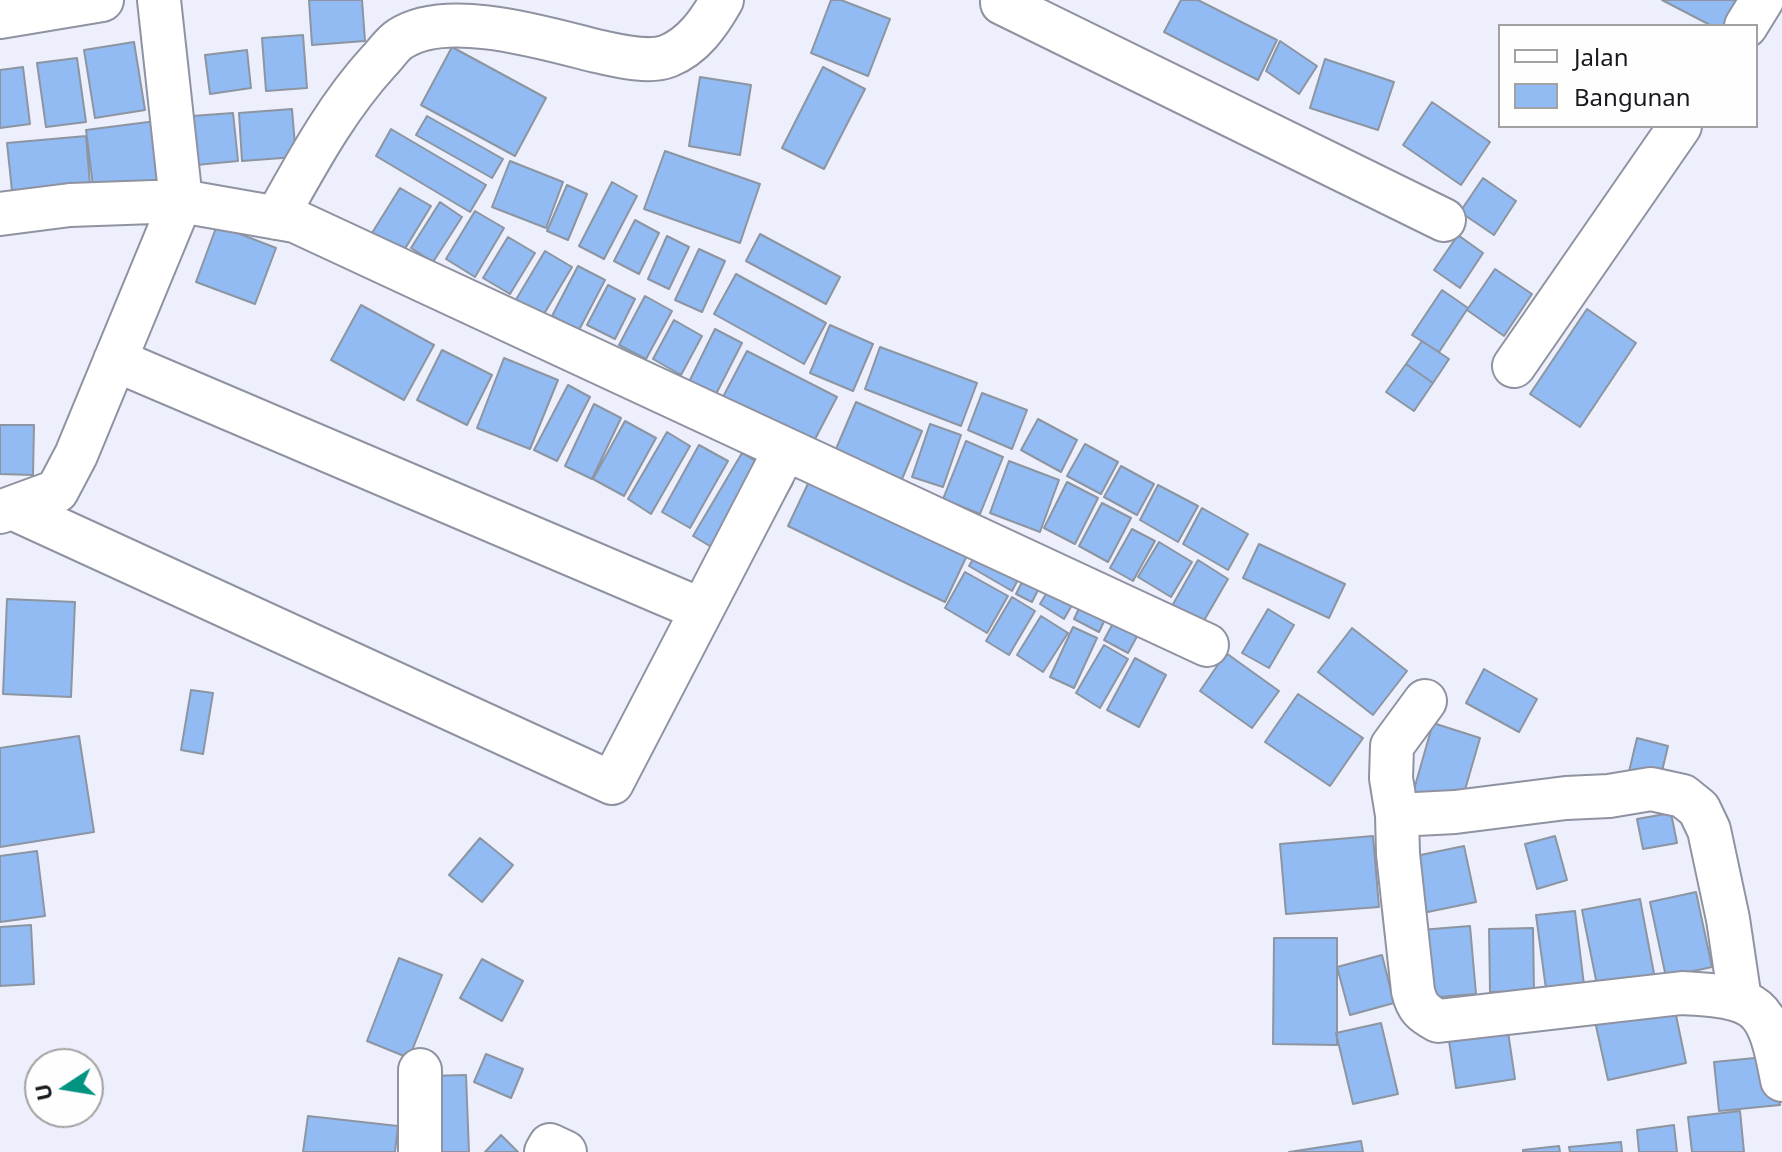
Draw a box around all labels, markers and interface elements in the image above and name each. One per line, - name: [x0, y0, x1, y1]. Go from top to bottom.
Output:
- legend: [1498, 24, 1758, 128]
- text: Jalan: [1574, 40, 1629, 73]
- text: Bangunan: [1574, 80, 1691, 113]
- north arrow: [24, 1048, 104, 1128]
- text: U: [26, 1081, 59, 1104]

